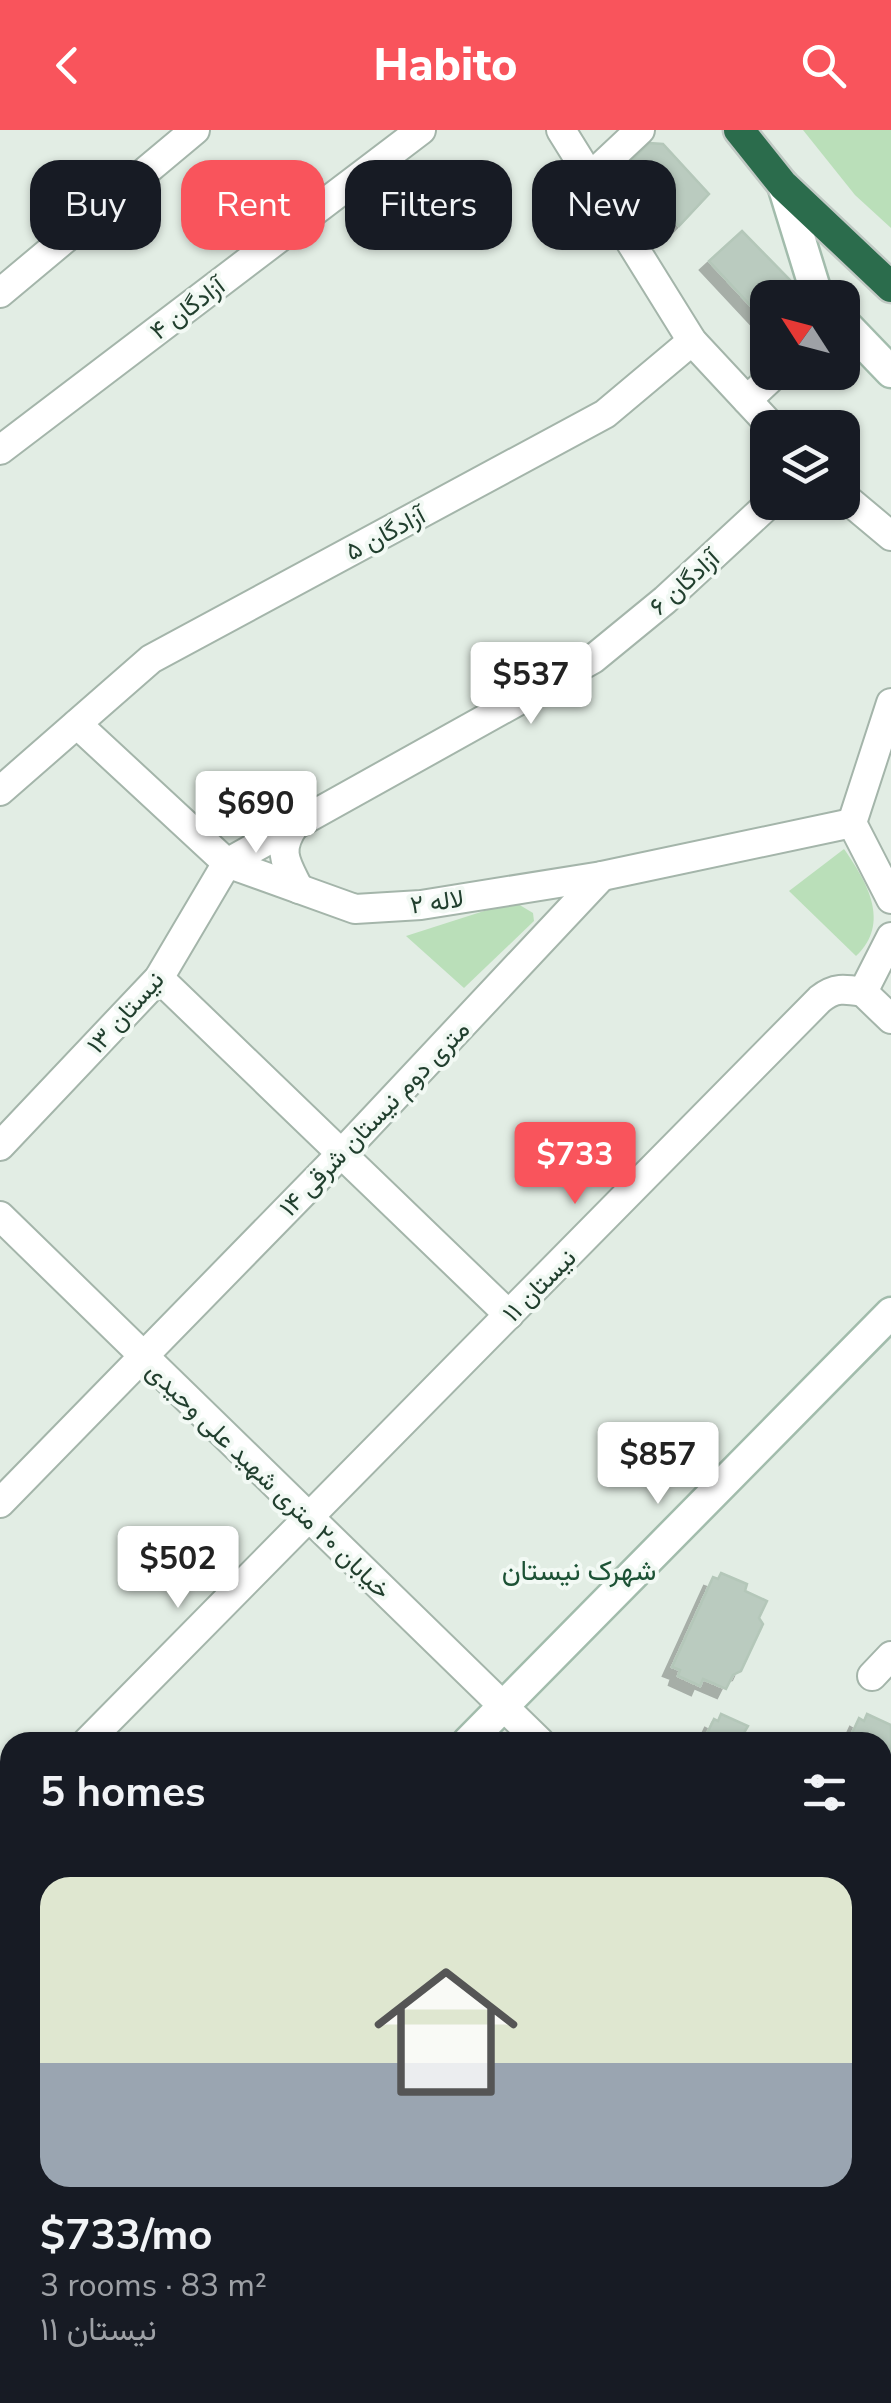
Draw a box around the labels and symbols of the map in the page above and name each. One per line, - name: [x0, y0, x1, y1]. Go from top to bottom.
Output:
- street label: آزادگان ۴: [143, 268, 234, 348]
- north arrow: [750, 280, 860, 390]
- street label: آزادگان ۵: [340, 498, 433, 569]
- street label: آزادگان ۶: [642, 541, 729, 623]
- pin: $537: [472, 642, 590, 727]
- pin: $690: [197, 771, 315, 856]
- street label: لاله ۲: [408, 881, 466, 923]
- street label: نیستان ۱۳: [80, 964, 172, 1061]
- street label: ۱۴ متری دوم نیستان شرقی: [272, 1013, 477, 1224]
- pin: $733: [516, 1122, 634, 1207]
- street label: نیستان ۱۱: [495, 1241, 584, 1330]
- street label: خیابان ۲۰ متری شهید علی وحیدی: [138, 1355, 398, 1607]
- pin: $857: [599, 1422, 717, 1507]
- pin: $502: [119, 1526, 237, 1611]
- district label: شهرک نیستان: [502, 1552, 656, 1590]

